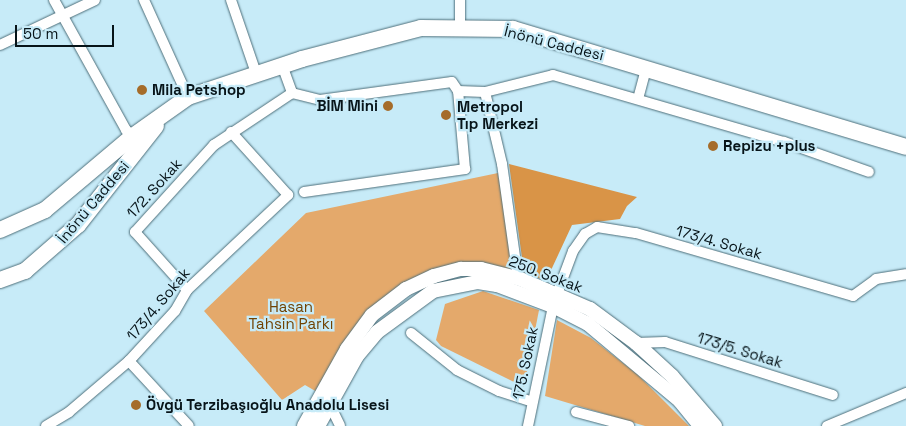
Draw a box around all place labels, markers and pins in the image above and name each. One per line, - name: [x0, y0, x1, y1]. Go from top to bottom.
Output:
- place label: Mila Petshop: [152, 81, 246, 99]
- marker: Mila Petshop: [136, 84, 148, 96]
- place label: BİM Mini: [317, 97, 378, 115]
- place label: Metropol Tıp Merkezi: [457, 97, 538, 132]
- marker: BİM Mini: [382, 100, 394, 112]
- marker: Metropol Tıp Merkezi: [439, 108, 453, 122]
- place label: Repizu +plus: [723, 137, 815, 155]
- marker: Repizu +plus: [707, 140, 719, 152]
- place label: Övgü Terzibaşıoğlu Anadolu Lisesi: [146, 396, 390, 414]
- marker: Övgü Terzibaşıoğlu Anadolu Lisesi: [130, 399, 142, 411]

